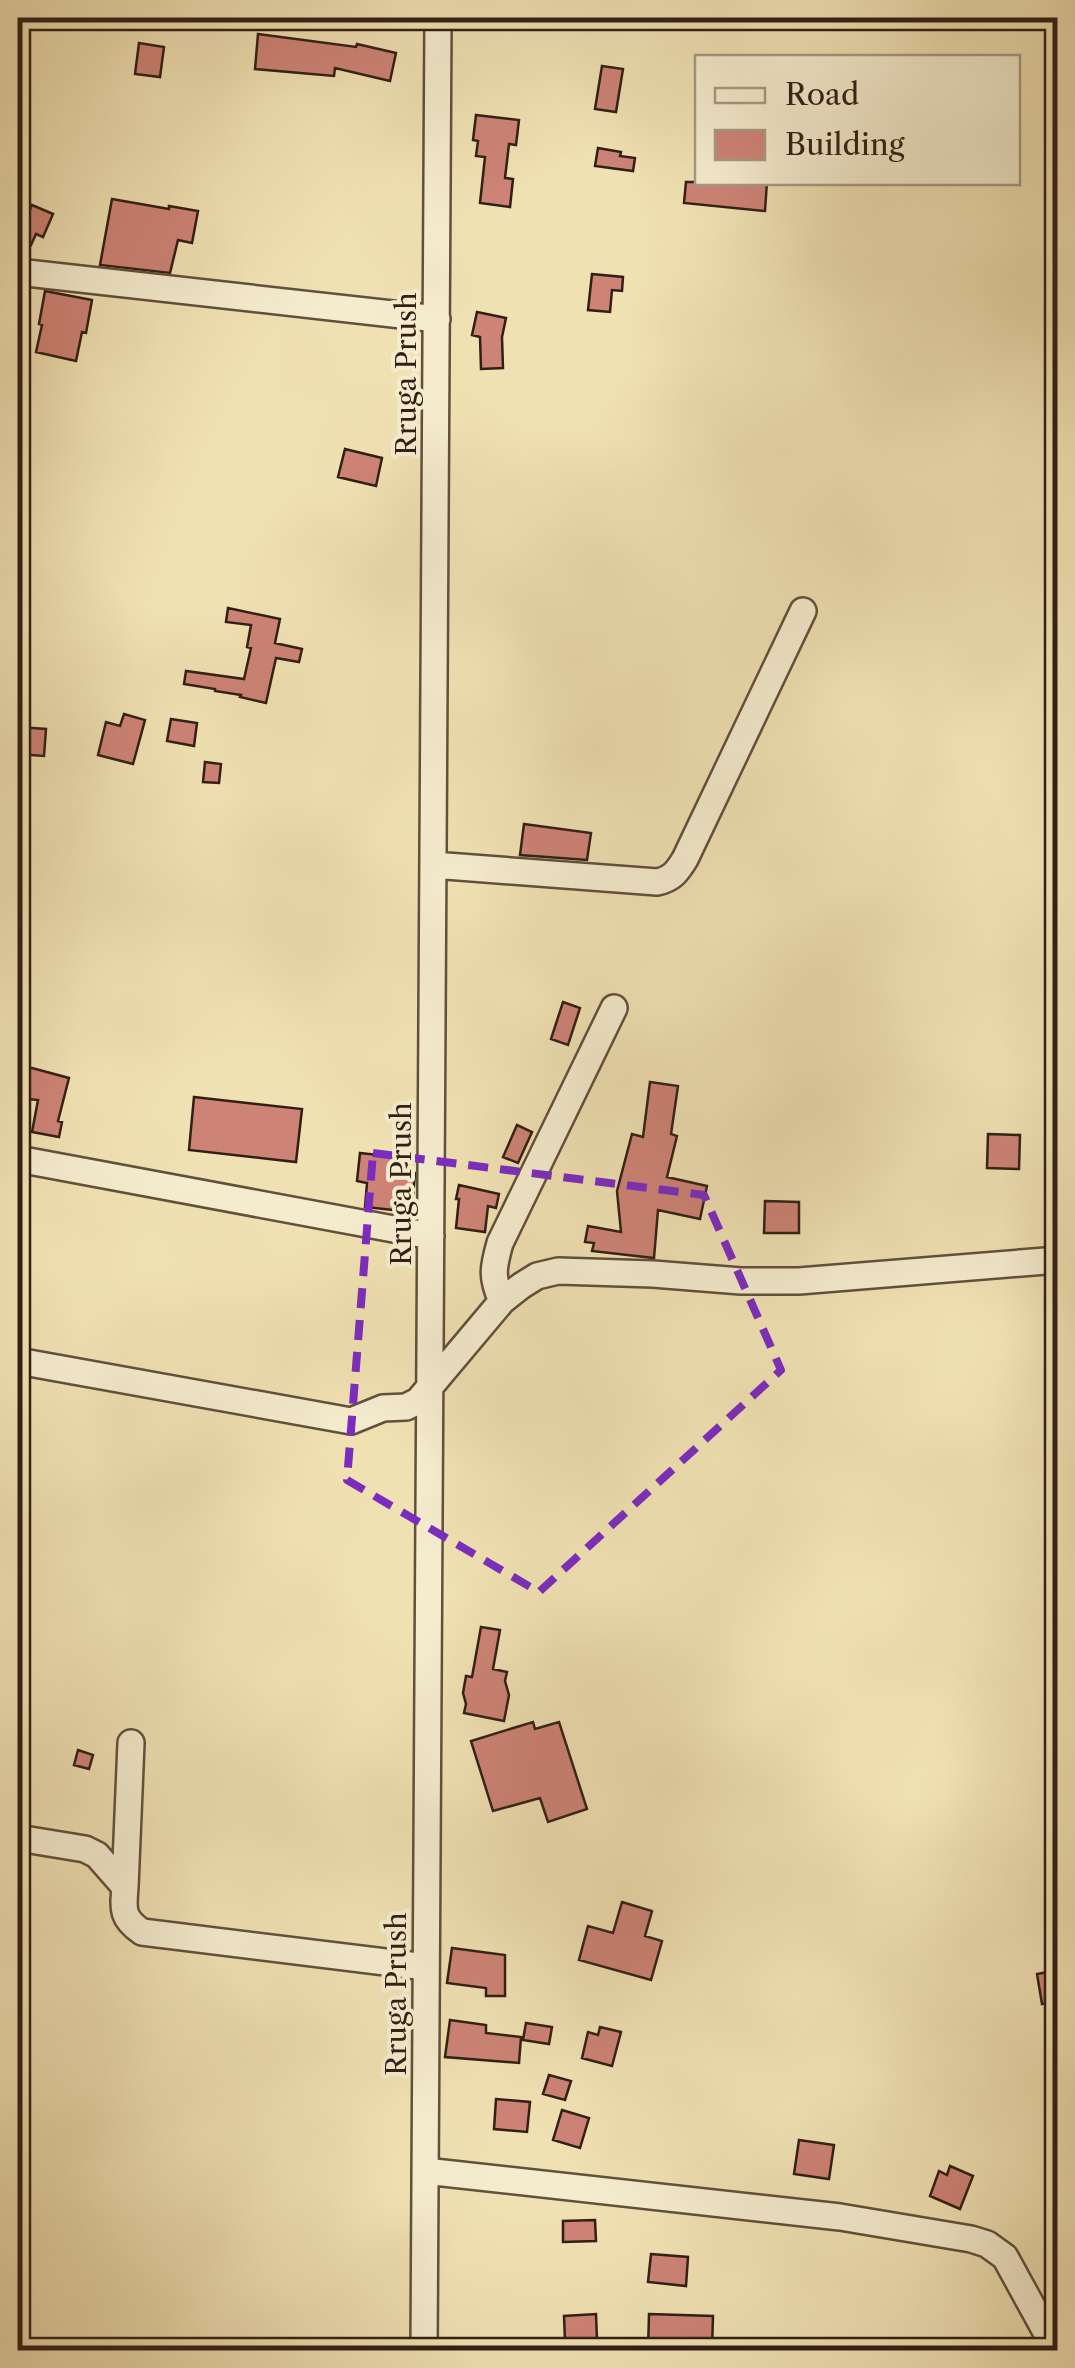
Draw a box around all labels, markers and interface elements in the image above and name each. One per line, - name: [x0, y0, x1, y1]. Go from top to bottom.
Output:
- legend: [695, 55, 1020, 185]
- text: Road: [785, 76, 859, 113]
- text: Building: [785, 126, 905, 163]
- street label: Rruga Prush: [389, 292, 423, 456]
- street label: Rruga Prush: [384, 1102, 418, 1266]
- street label: Rruga Prush: [379, 1912, 413, 2076]

